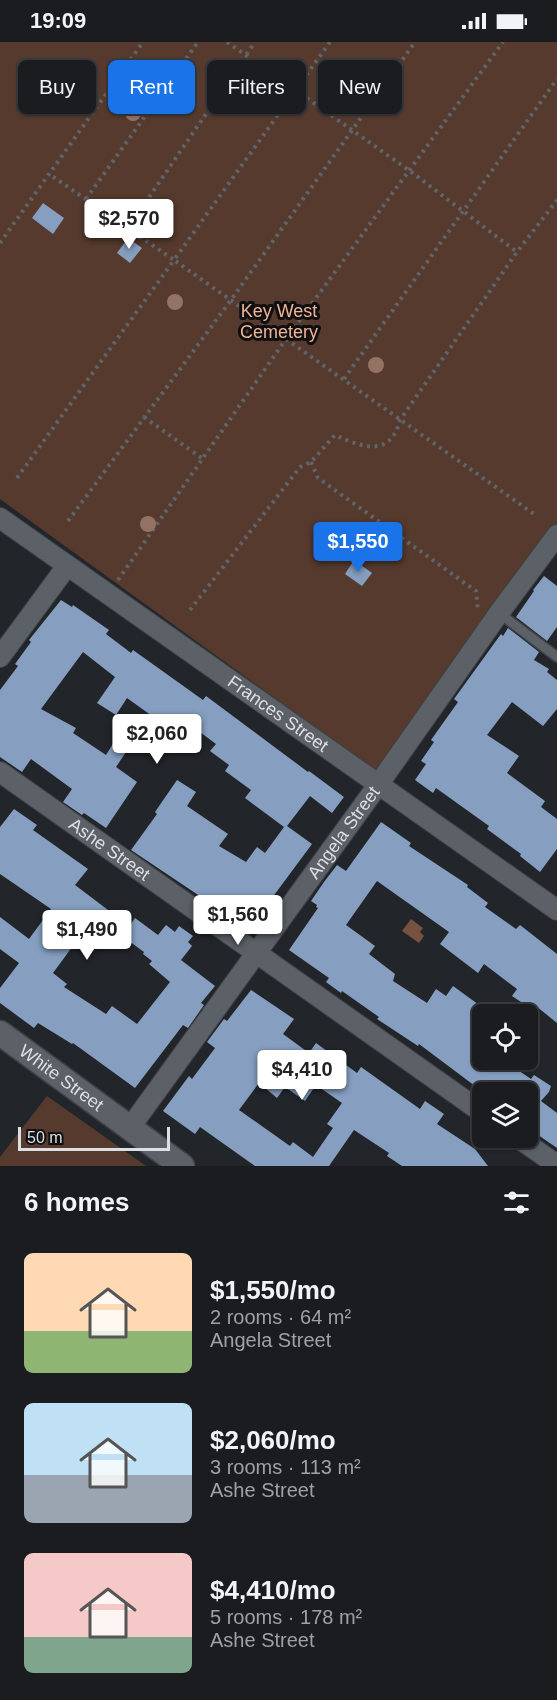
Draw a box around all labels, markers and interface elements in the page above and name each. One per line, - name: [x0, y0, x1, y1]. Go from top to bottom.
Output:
- text: 19:09: [30, 8, 86, 33]
- chip: Buy: [18, 60, 96, 114]
- chip: Rent: [108, 60, 195, 114]
- chip: Filters: [207, 60, 306, 114]
- chip: New: [318, 60, 402, 114]
- pin: $2,570: [80, 199, 178, 250]
- text: $2,570: [98, 207, 160, 229]
- park label: Key West Cemetery: [240, 301, 318, 342]
- pin: $1,550: [309, 522, 407, 573]
- text: $1,550: [327, 530, 389, 552]
- street label: Frances Street: [224, 672, 332, 756]
- pin: $2,060: [108, 714, 206, 765]
- text: $2,060: [126, 722, 188, 744]
- street label: Angela Street: [303, 782, 384, 883]
- street label: Ashe Street: [65, 814, 154, 885]
- pin: $1,560: [189, 895, 287, 946]
- text: $1,560: [207, 903, 269, 925]
- pin: $1,490: [38, 910, 136, 961]
- text: $1,490: [56, 918, 118, 940]
- map controls: [472, 1004, 538, 1148]
- button: locate: [472, 1004, 538, 1070]
- street label: White Street: [15, 1041, 107, 1115]
- pin: $4,410: [253, 1050, 351, 1101]
- text: $4,410: [271, 1058, 333, 1080]
- button: layers: [472, 1082, 538, 1148]
- scale bar: [18, 1124, 170, 1152]
- text: 50 m: [27, 1129, 63, 1146]
- icon: filters: [500, 1186, 533, 1219]
- text: 6 homes: [24, 1187, 130, 1217]
- text: $1,550/mo: [210, 1275, 336, 1305]
- icon: home: [72, 1277, 144, 1349]
- text: 2 rooms · 64 m²: [210, 1306, 351, 1328]
- text: Angela Street: [210, 1329, 331, 1351]
- text: $2,060/mo: [210, 1425, 336, 1455]
- icon: home: [72, 1427, 144, 1499]
- text: 3 rooms · 113 m²: [210, 1456, 361, 1478]
- text: Ashe Street: [210, 1479, 315, 1501]
- text: $4,410/mo: [210, 1575, 336, 1605]
- icon: home: [72, 1577, 144, 1649]
- text: 5 rooms · 178 m²: [210, 1606, 362, 1628]
- text: Ashe Street: [210, 1629, 315, 1651]

